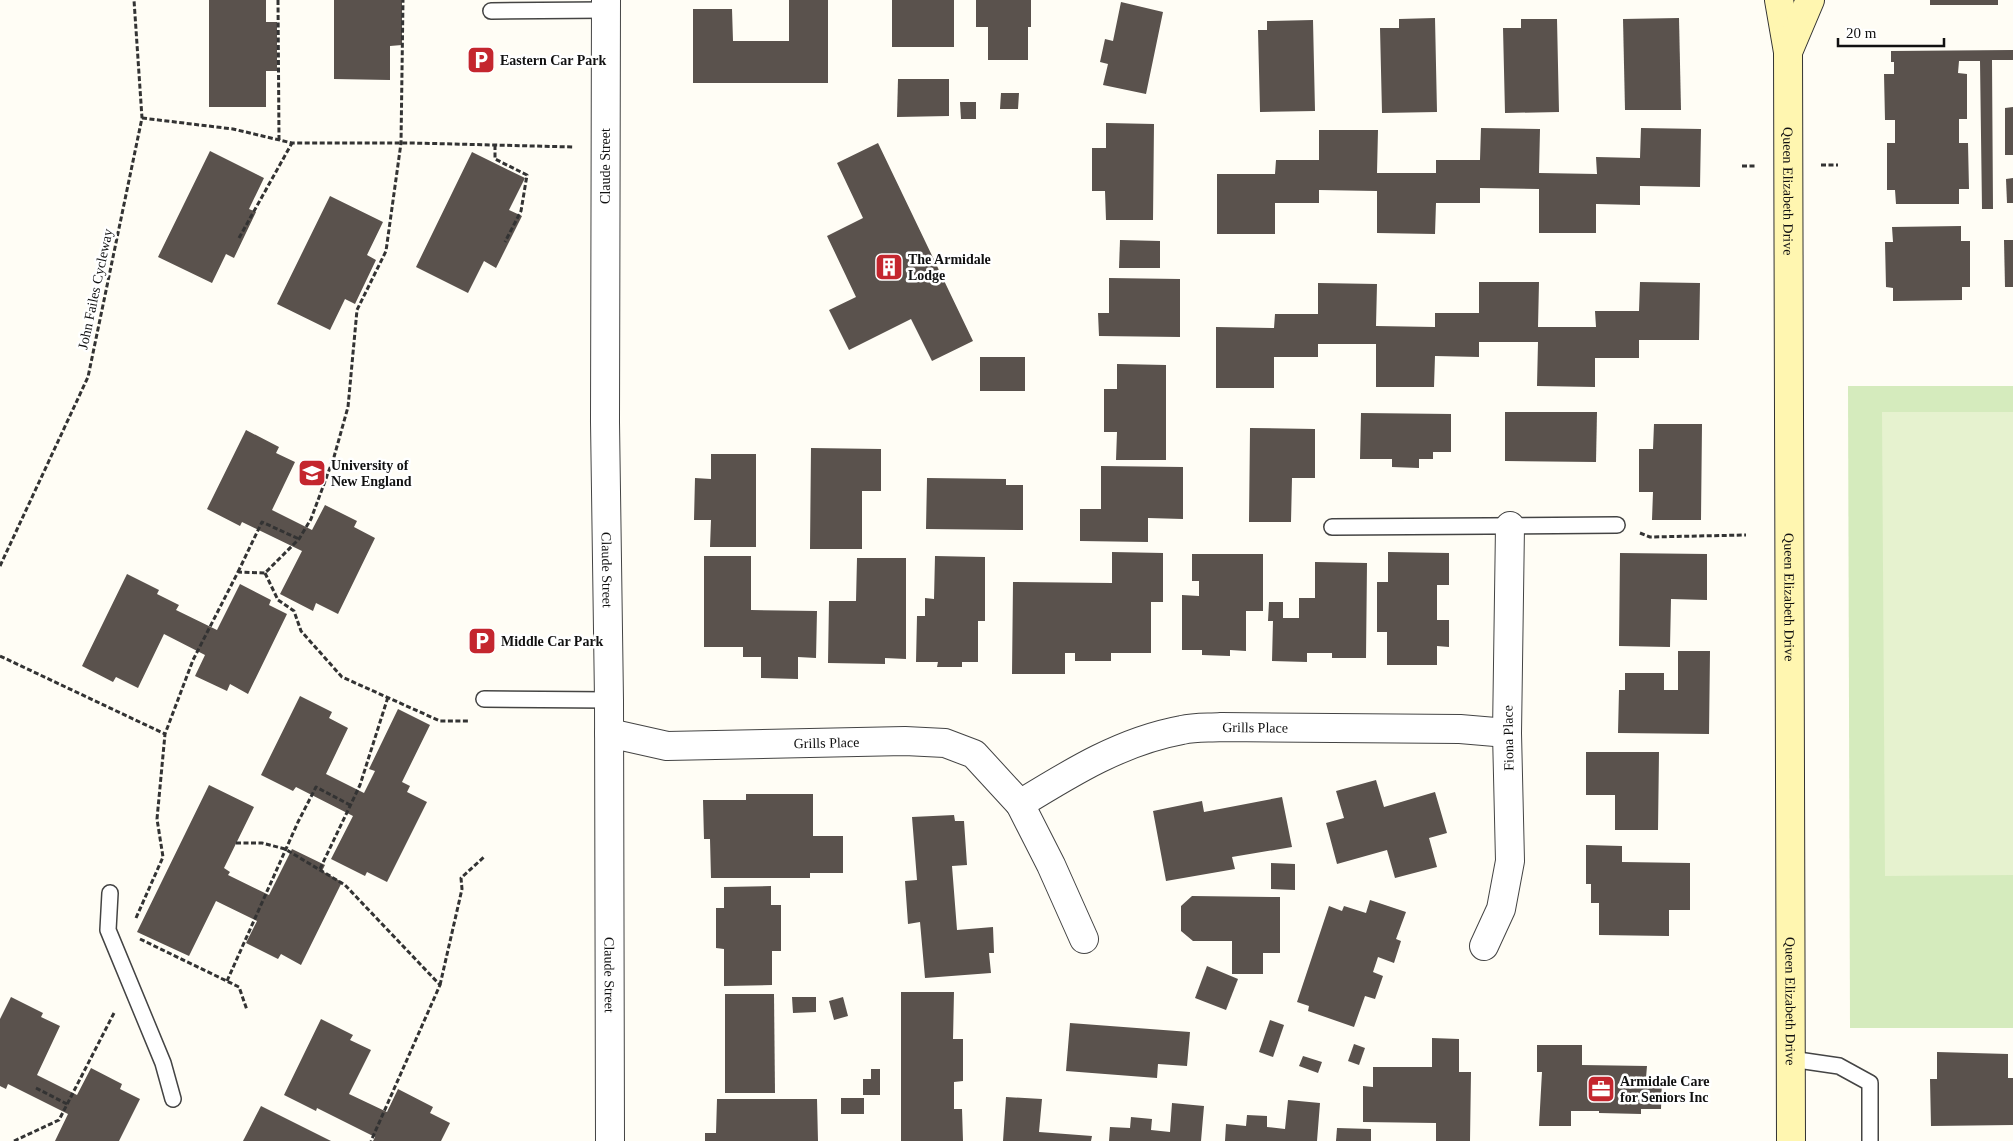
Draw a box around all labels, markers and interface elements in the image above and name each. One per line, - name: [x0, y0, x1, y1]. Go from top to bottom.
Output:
- scale bar: [1838, 15, 1944, 47]
- text: 20 m: [1846, 25, 1877, 41]
- parking icon: Eastern Car Park: [466, 45, 496, 75]
- place label: Eastern Car Park: [500, 53, 606, 68]
- street label: Queen Elizabeth Drive: [1780, 127, 1796, 255]
- street label: Claude Street: [598, 128, 613, 204]
- street label: John Failes Cycleway: [75, 227, 116, 351]
- building icon: The Armidale Lodge: [874, 252, 904, 282]
- place label: The Armidale Lodge: [908, 252, 991, 283]
- school or university icon: University of New England: [297, 458, 327, 488]
- place label: University of New England: [331, 458, 412, 489]
- street label: Claude Street: [599, 532, 615, 608]
- street label: Queen Elizabeth Drive: [1781, 533, 1797, 661]
- parking icon: Middle Car Park: [467, 626, 497, 656]
- place label: Middle Car Park: [501, 634, 604, 649]
- street label: Fiona Place: [1500, 705, 1517, 771]
- street label: Grills Place: [1222, 720, 1288, 736]
- street label: Grills Place: [794, 735, 860, 751]
- street label: Claude Street: [602, 937, 617, 1013]
- street label: Queen Elizabeth Drive: [1782, 937, 1798, 1065]
- office icon: Armidale Care for Seniors Inc: [1586, 1074, 1616, 1104]
- place label: Armidale Care for Seniors Inc: [1620, 1074, 1710, 1105]

